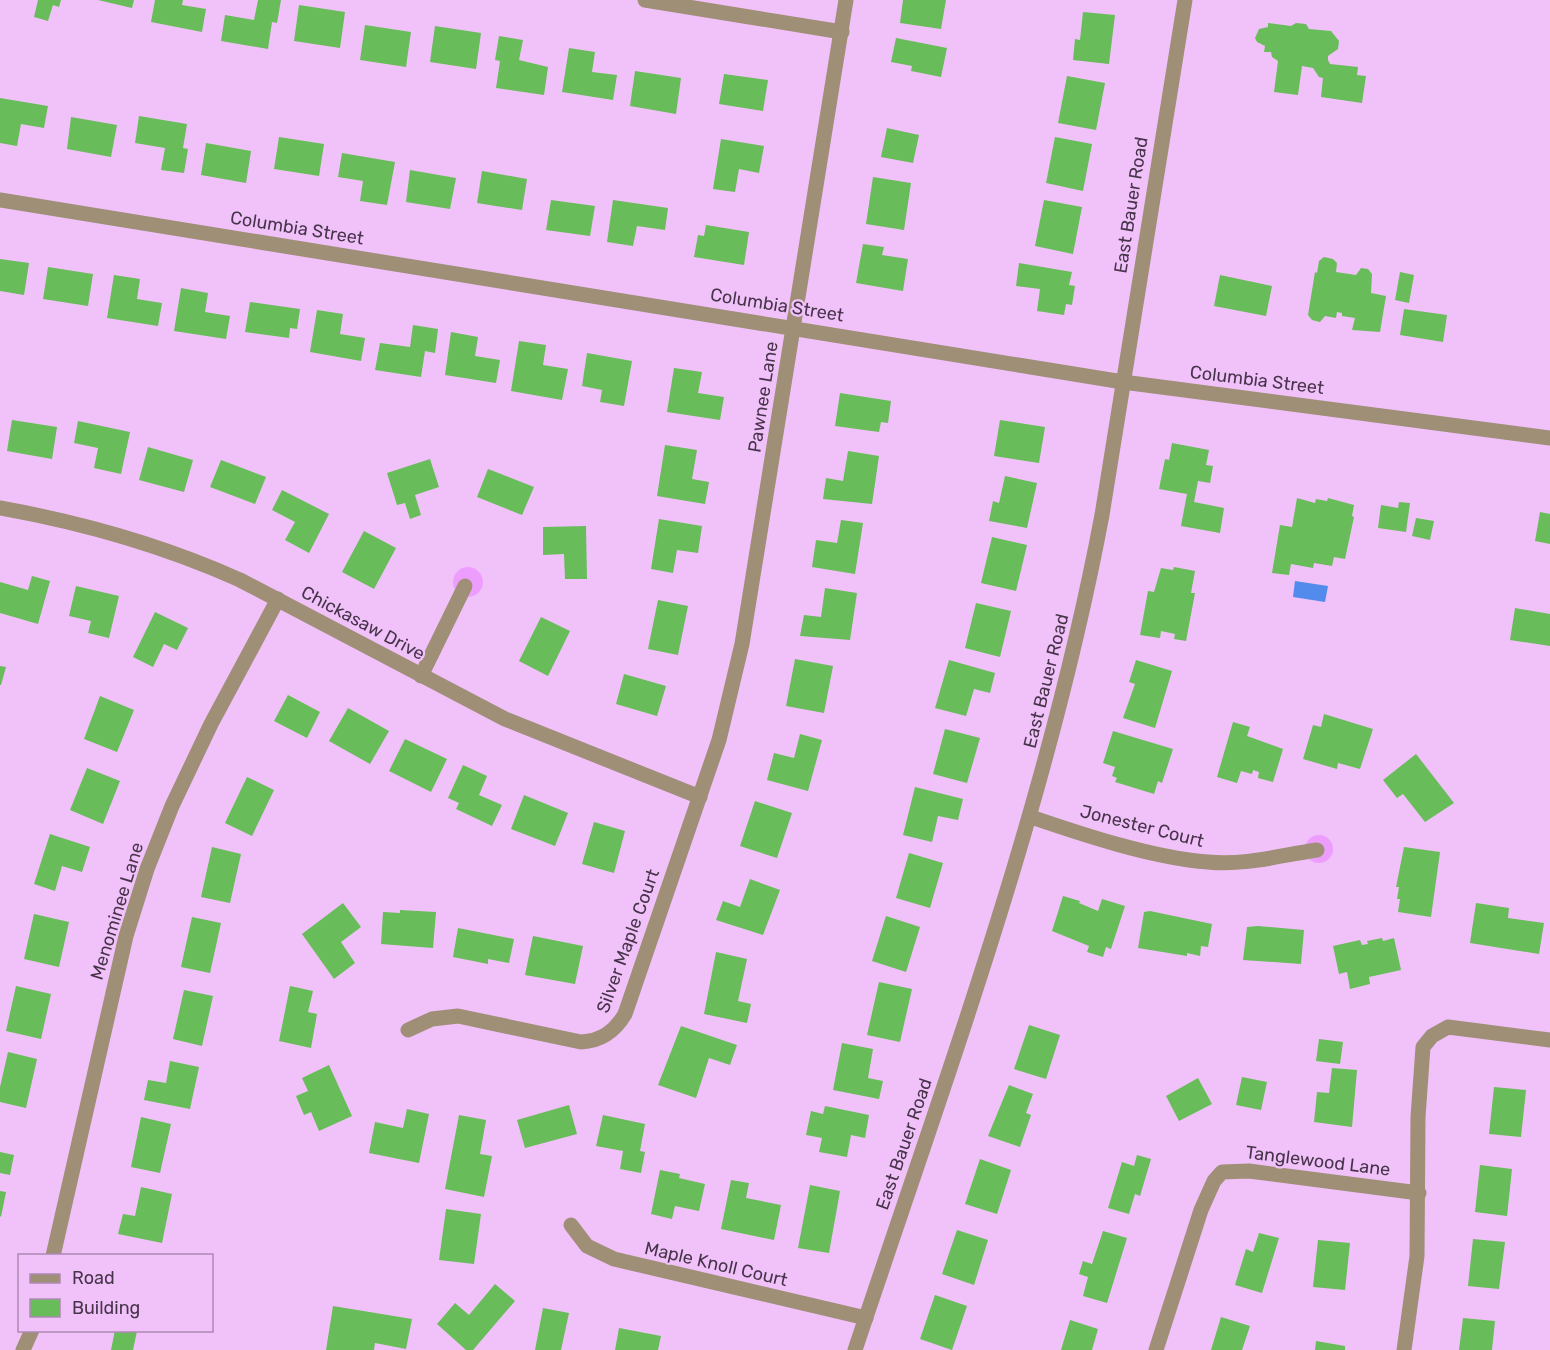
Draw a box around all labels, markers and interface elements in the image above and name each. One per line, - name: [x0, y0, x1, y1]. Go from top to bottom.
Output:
- street label: East Bauer Road: [1109, 135, 1153, 275]
- street label: Columbia Street: [229, 207, 365, 249]
- street label: Columbia Street: [709, 284, 845, 326]
- street label: Pawnee Lane: [743, 340, 783, 454]
- street label: Columbia Street: [1189, 361, 1325, 399]
- street label: Chickasaw Drive: [297, 581, 429, 665]
- street label: East Bauer Road: [1019, 611, 1073, 751]
- street label: Jonester Court: [1078, 800, 1206, 852]
- street label: Menominee Lane: [86, 840, 148, 982]
- street label: Silver Maple Court: [592, 866, 664, 1016]
- street label: East Bauer Road: [871, 1075, 937, 1213]
- street label: Tanglewood Lane: [1244, 1141, 1392, 1181]
- street label: Maple Knoll Court: [642, 1237, 790, 1291]
- legend: [18, 1254, 213, 1332]
- text: Road: [72, 1267, 115, 1289]
- text: Building: [72, 1297, 140, 1319]

